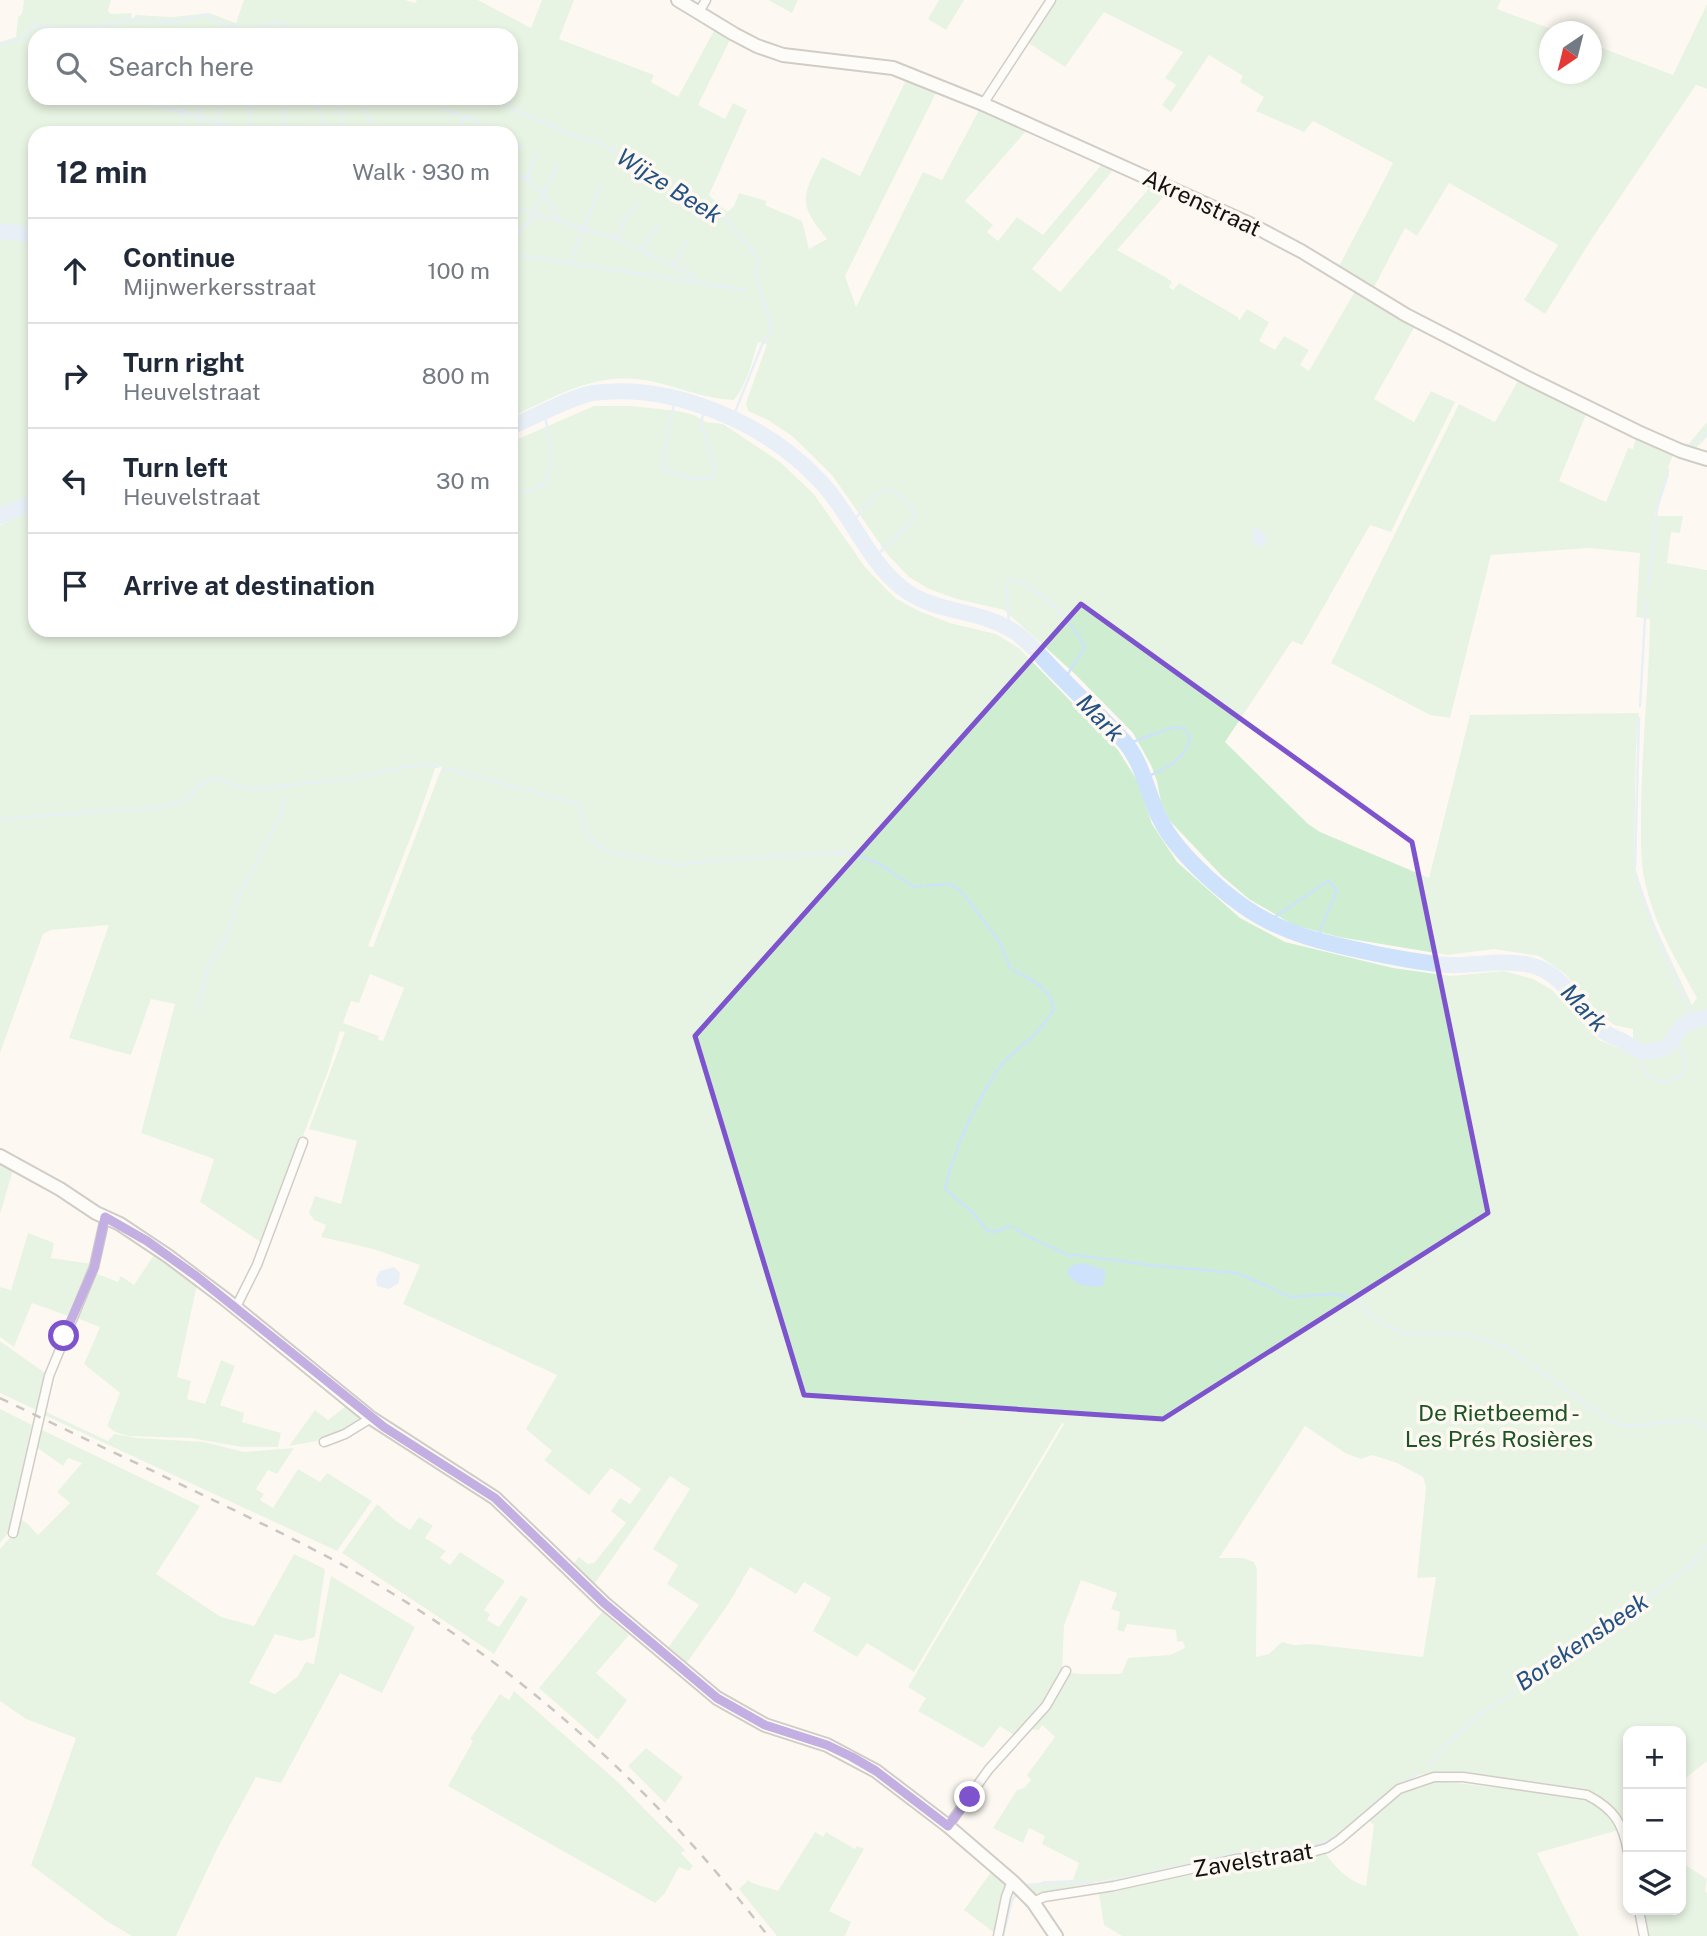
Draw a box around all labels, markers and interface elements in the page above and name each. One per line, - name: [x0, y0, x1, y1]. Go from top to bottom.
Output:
- north arrow: [1539, 21, 1602, 84]
- search box: [28, 28, 518, 105]
- icon: search: [52, 48, 90, 86]
- text: Search here: [108, 51, 254, 82]
- water label: Wijze Beek: [612, 142, 727, 228]
- text: 12 min: [56, 154, 147, 190]
- text: Walk · 930 m: [352, 158, 490, 185]
- street label: Akrenstraat: [1139, 163, 1265, 242]
- text: Continue: [123, 242, 235, 273]
- icon: ahead: [56, 252, 94, 290]
- text: 100 m: [427, 257, 490, 284]
- text: Mijnwerkersstraat: [123, 273, 317, 300]
- text: Turn right: [123, 347, 245, 378]
- icon: right: [56, 357, 94, 395]
- text: 800 m: [422, 362, 490, 389]
- text: Heuvelstraat: [123, 378, 261, 405]
- text: Turn left: [123, 452, 228, 483]
- icon: left: [56, 462, 94, 500]
- text: 30 m: [436, 467, 490, 494]
- text: Heuvelstraat: [123, 483, 261, 510]
- icon: arrive: [56, 567, 94, 605]
- text: Arrive at destination: [123, 570, 375, 601]
- water label: Mark: [1071, 688, 1130, 747]
- water label: Mark: [1556, 978, 1614, 1037]
- route start: [48, 1320, 79, 1351]
- park label: De Rietbeemd - Les Prés Rosières: [1405, 1399, 1593, 1452]
- water label: Borekensbeek: [1510, 1587, 1653, 1696]
- map controls: [1623, 1726, 1686, 1915]
- button: +: [1623, 1726, 1686, 1789]
- route end: [954, 1781, 985, 1812]
- button: −: [1623, 1789, 1686, 1852]
- street label: Zavelstraat: [1191, 1837, 1315, 1882]
- button: layers: [1623, 1852, 1686, 1915]

